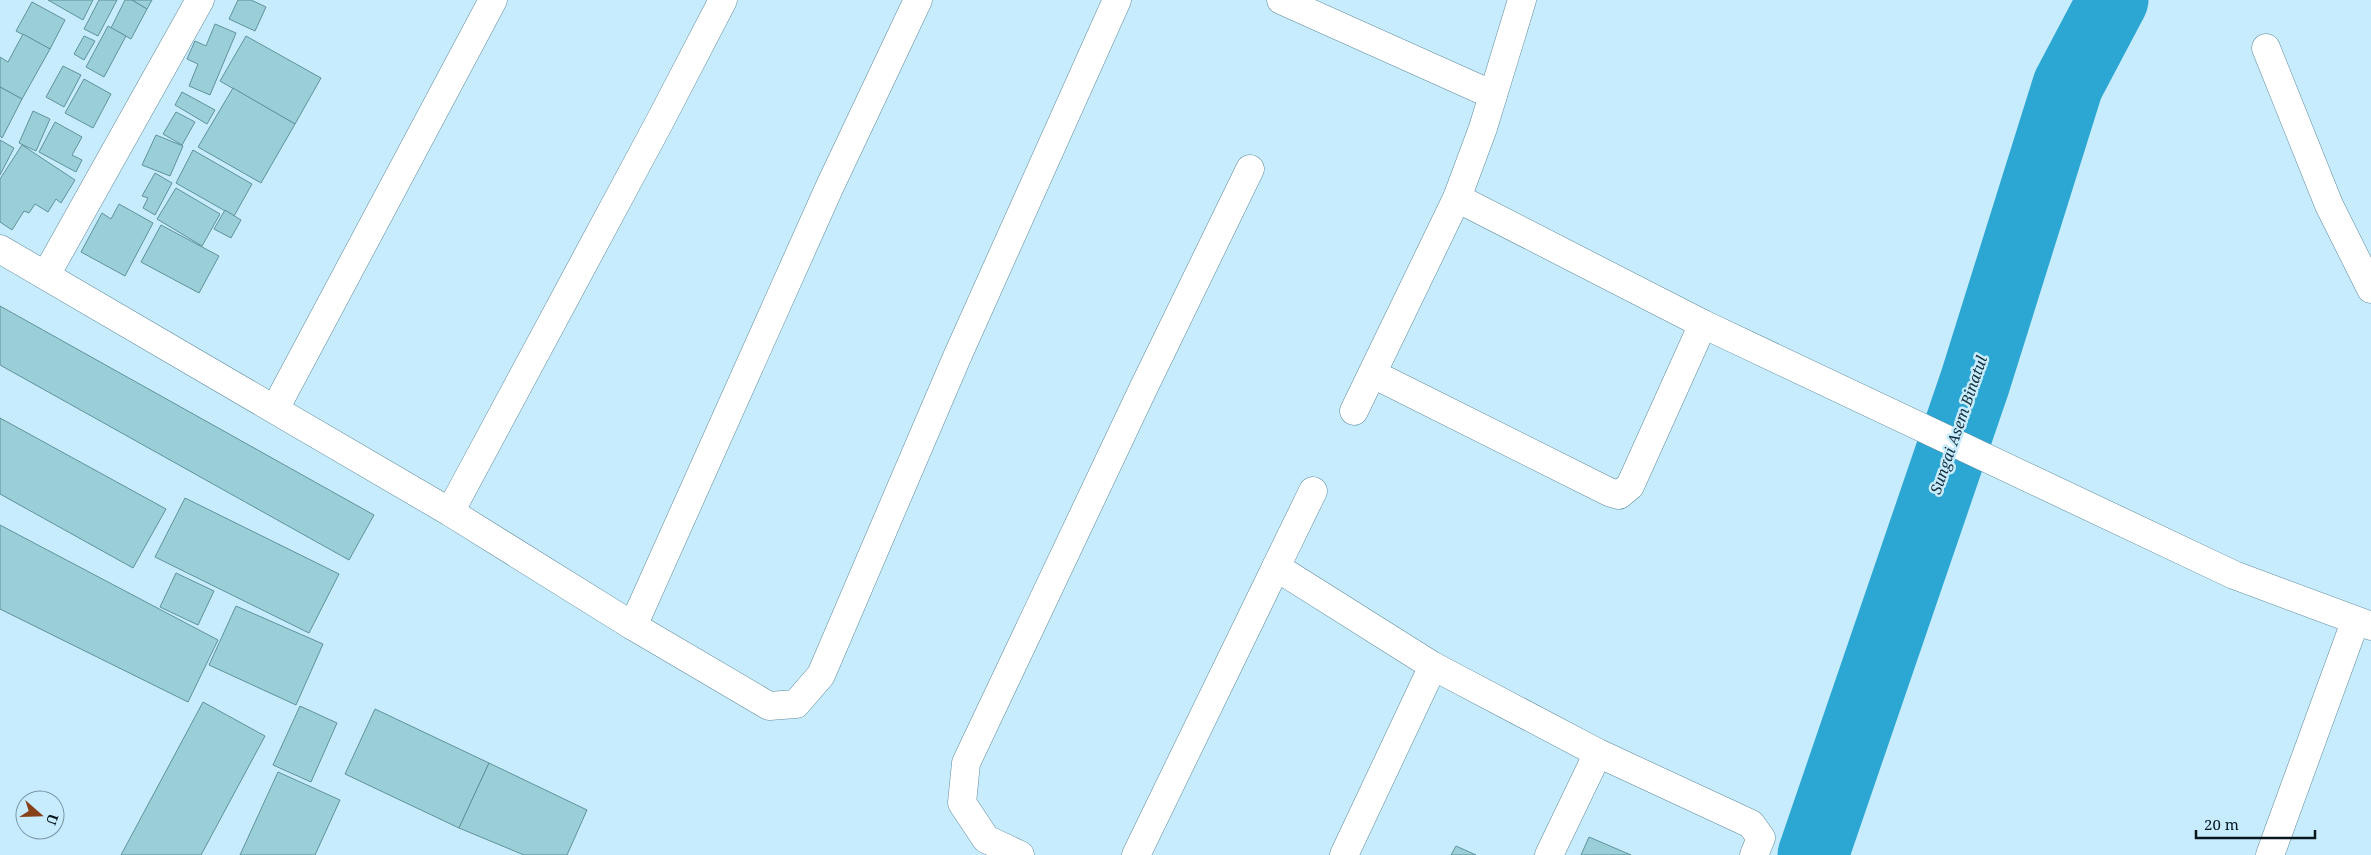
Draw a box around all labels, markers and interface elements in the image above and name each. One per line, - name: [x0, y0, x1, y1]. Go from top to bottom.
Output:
- water label: Sungai Asem Binatul: [1925, 352, 1991, 496]
- north arrow: [15, 790, 65, 840]
- scale bar: [2196, 808, 2315, 840]
- text: U: [42, 811, 63, 828]
- text: 20 m: [2204, 814, 2239, 834]

